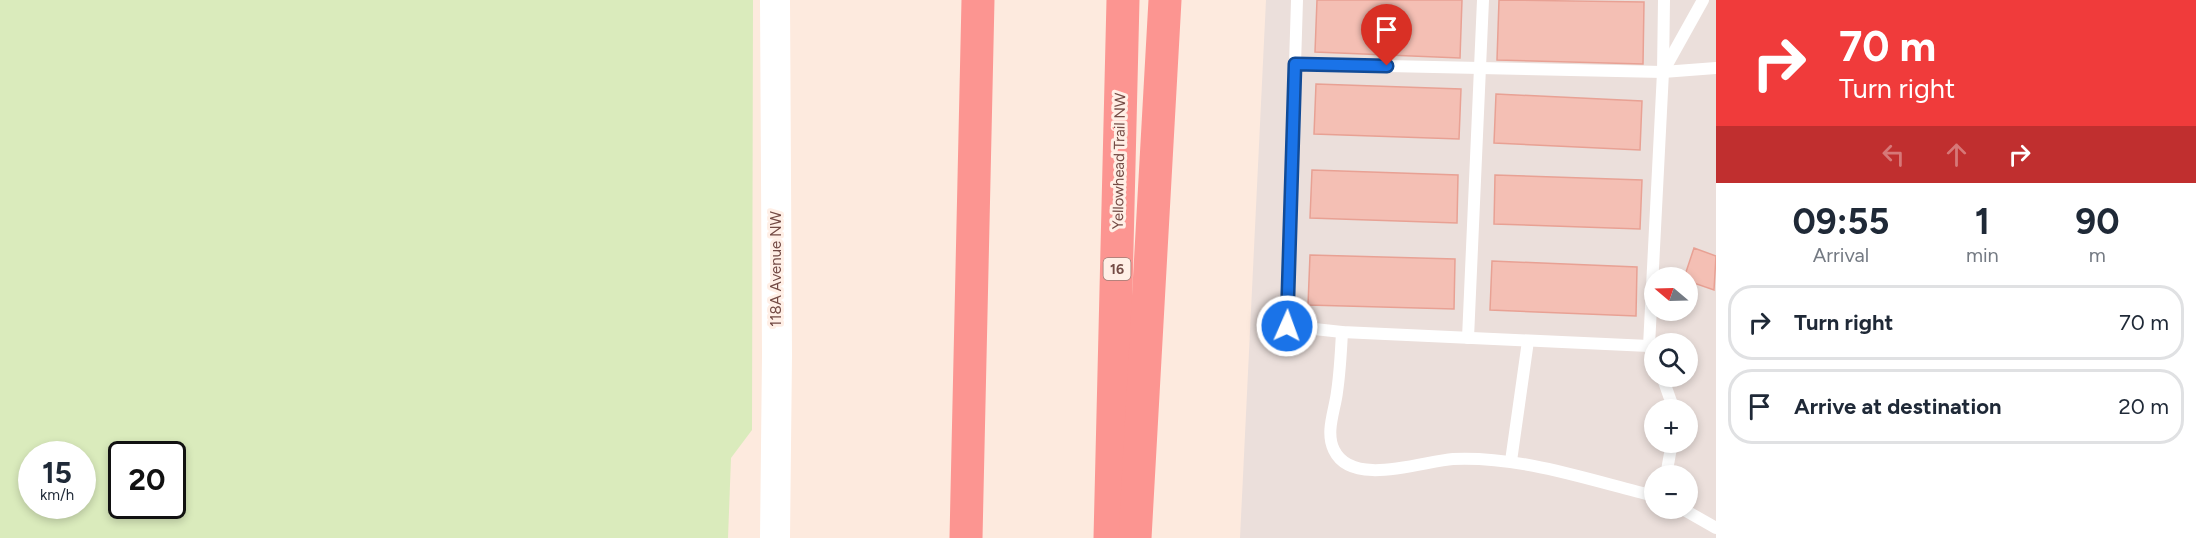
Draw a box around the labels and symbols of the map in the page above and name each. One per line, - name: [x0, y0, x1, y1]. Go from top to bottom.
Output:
- pin: [1361, 4, 1412, 66]
- street label: Yellowhead Trail NW: [1109, 92, 1129, 230]
- street label: 118A Avenue NW: [767, 210, 785, 327]
- road number: 16: [1104, 258, 1130, 280]
- north arrow: [1644, 267, 1698, 321]
- position arrow: [1255, 294, 1319, 358]
- speed limit sign: 20: [108, 441, 186, 519]

